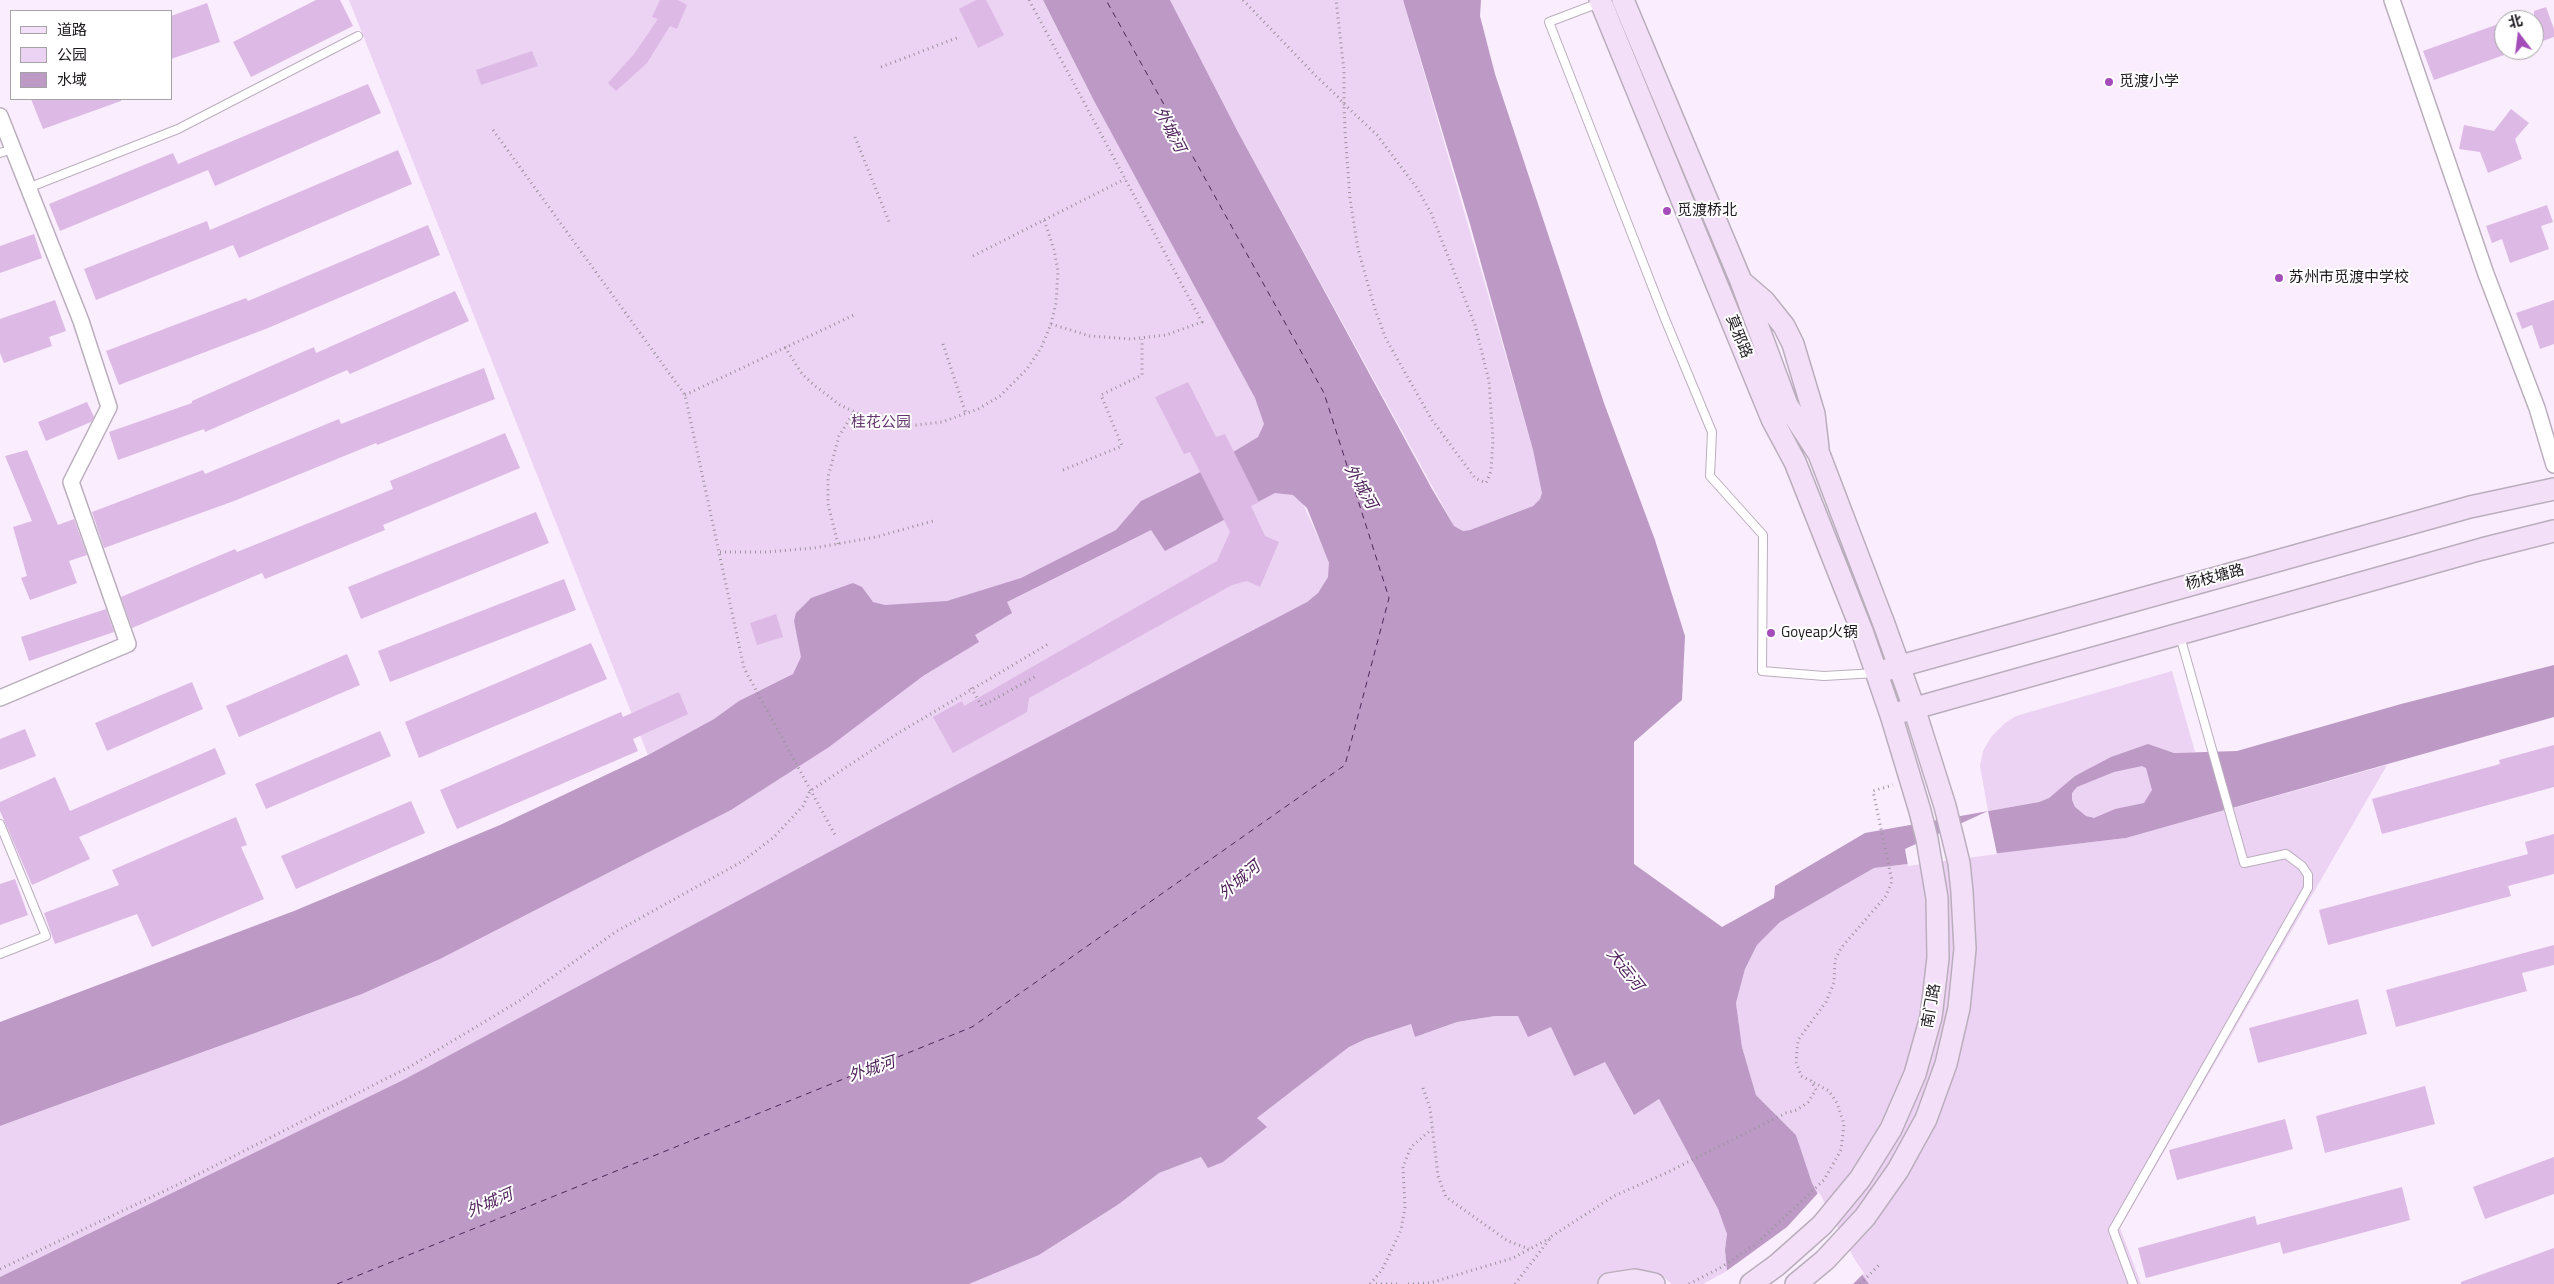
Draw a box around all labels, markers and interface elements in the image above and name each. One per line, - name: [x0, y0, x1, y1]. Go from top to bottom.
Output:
- text: 北: [2506, 9, 2525, 33]
- legend: [10, 10, 172, 100]
- north arrow: [2494, 10, 2544, 60]
- text: 道路: [57, 18, 87, 41]
- text: 公园: [57, 43, 87, 66]
- text: 水域: [57, 68, 87, 91]
- place label: 觅渡小学: [2119, 73, 2179, 91]
- marker: 觅渡小学: [2103, 76, 2115, 88]
- water label: 外城河: [1150, 104, 1188, 156]
- place label: 觅渡桥北: [1677, 202, 1737, 220]
- marker: 觅渡桥北: [1661, 205, 1673, 217]
- place label: 苏州市觅渡中学校: [2289, 269, 2409, 287]
- marker: 苏州市觅渡中学校: [2273, 272, 2285, 284]
- street label: 莫邪路: [1721, 313, 1755, 361]
- park label: 桂花公园: [851, 414, 911, 432]
- water label: 外城河: [1340, 461, 1380, 513]
- street label: 杨枝塘路: [2184, 562, 2246, 594]
- place label: Goyeap火锅: [1781, 624, 1858, 642]
- marker: Goyeap火锅: [1765, 627, 1777, 639]
- water label: 外城河: [1215, 858, 1265, 904]
- water label: 大运河: [1602, 945, 1646, 995]
- street label: 南门路: [1919, 982, 1945, 1030]
- water label: 外城河: [846, 1053, 898, 1087]
- water label: 外城河: [464, 1186, 516, 1222]

